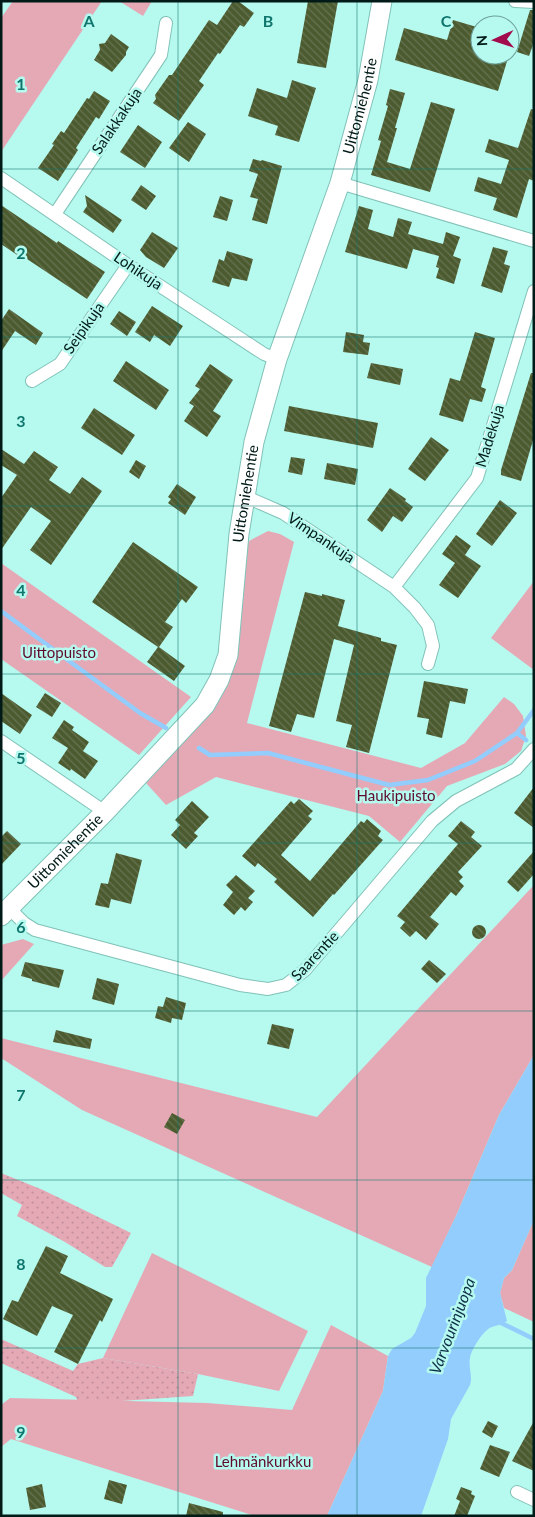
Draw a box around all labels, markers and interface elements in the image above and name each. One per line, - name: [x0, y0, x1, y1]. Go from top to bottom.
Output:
- text: A: [82, 11, 95, 30]
- text: B: [263, 11, 273, 30]
- text: C: [441, 11, 452, 30]
- north arrow: [470, 15, 520, 65]
- text: N: [473, 35, 490, 47]
- street label: Uittomiehentie: [338, 56, 380, 156]
- text: 1: [16, 74, 26, 93]
- street label: Salakkakuja: [87, 84, 145, 157]
- text: 2: [16, 243, 26, 262]
- street label: Lohikuja: [111, 247, 166, 293]
- street label: Seipikuja: [59, 298, 107, 357]
- street label: Madekuja: [471, 402, 507, 469]
- text: 3: [16, 411, 26, 430]
- street label: Uittomiehentie: [228, 443, 261, 543]
- street label: Vimpankuja: [284, 508, 359, 566]
- text: 4: [16, 580, 26, 599]
- park label: Uittopuisto: [22, 643, 96, 661]
- text: 5: [16, 748, 26, 767]
- park label: Haukipuisto: [357, 786, 435, 804]
- street label: Uittomiehentie: [23, 810, 106, 892]
- text: 6: [16, 917, 26, 936]
- street label: Saarentie: [287, 927, 342, 984]
- text: 7: [16, 1085, 26, 1104]
- text: 8: [16, 1254, 26, 1273]
- water label: Varvourinjuopa: [424, 1275, 479, 1377]
- text: 9: [16, 1422, 26, 1441]
- park label: Lehmänkurkku: [215, 1452, 311, 1470]

